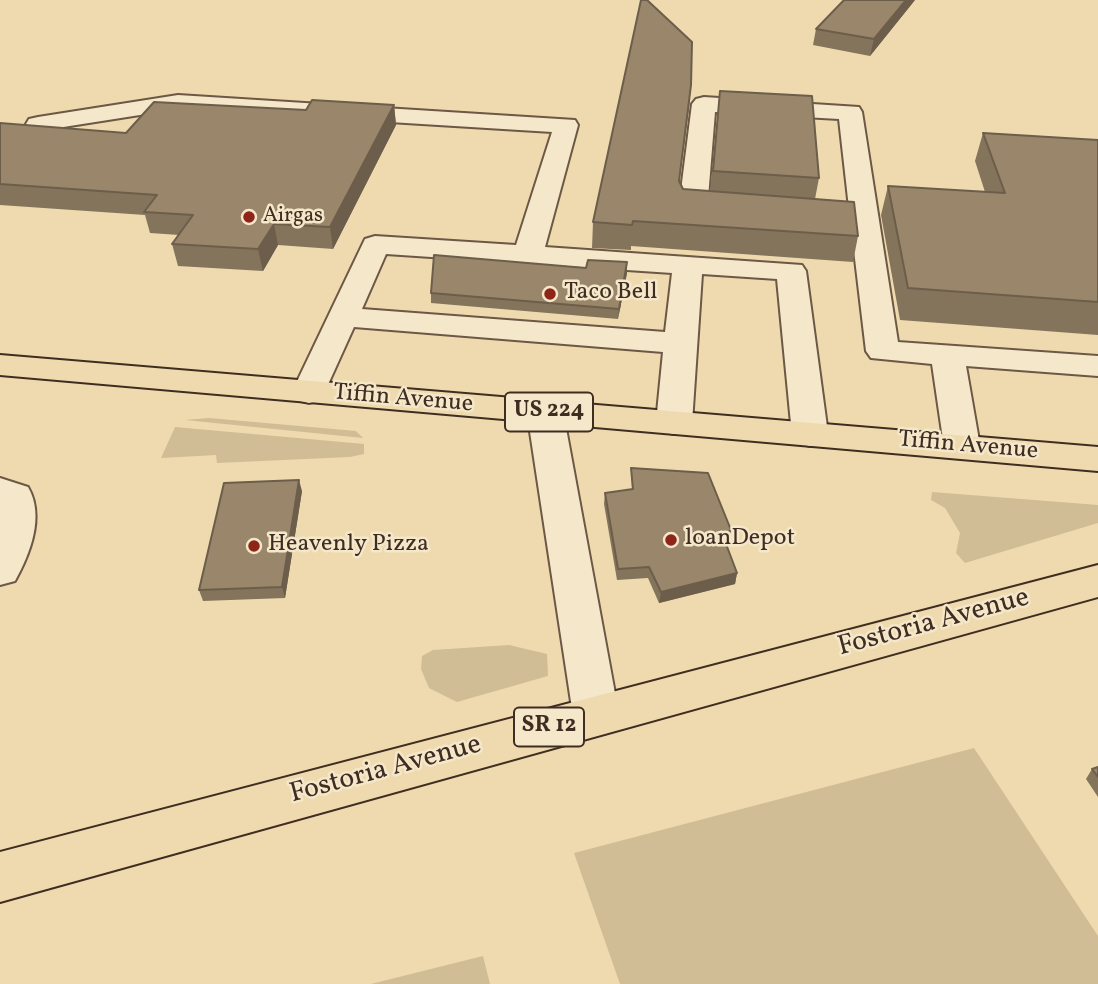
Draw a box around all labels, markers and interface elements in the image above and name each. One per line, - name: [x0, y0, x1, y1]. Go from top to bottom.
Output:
- place label: Airgas: [263, 204, 323, 230]
- marker: Airgas: [241, 209, 257, 225]
- place label: Taco Bell: [564, 280, 658, 308]
- marker: Taco Bell: [542, 286, 558, 302]
- street label: Tiffin Avenue: [332, 380, 474, 420]
- road number: US 224: [505, 392, 593, 432]
- street label: Tiffin Avenue: [897, 427, 1039, 467]
- place label: loanDepot: [685, 526, 795, 554]
- place label: Heavenly Pizza: [268, 532, 429, 560]
- marker: loanDepot: [663, 532, 679, 548]
- marker: Heavenly Pizza: [246, 538, 262, 554]
- street label: Fostoria Avenue: [835, 582, 1033, 666]
- road number: SR 12: [514, 708, 584, 747]
- street label: Fostoria Avenue: [287, 729, 485, 813]

